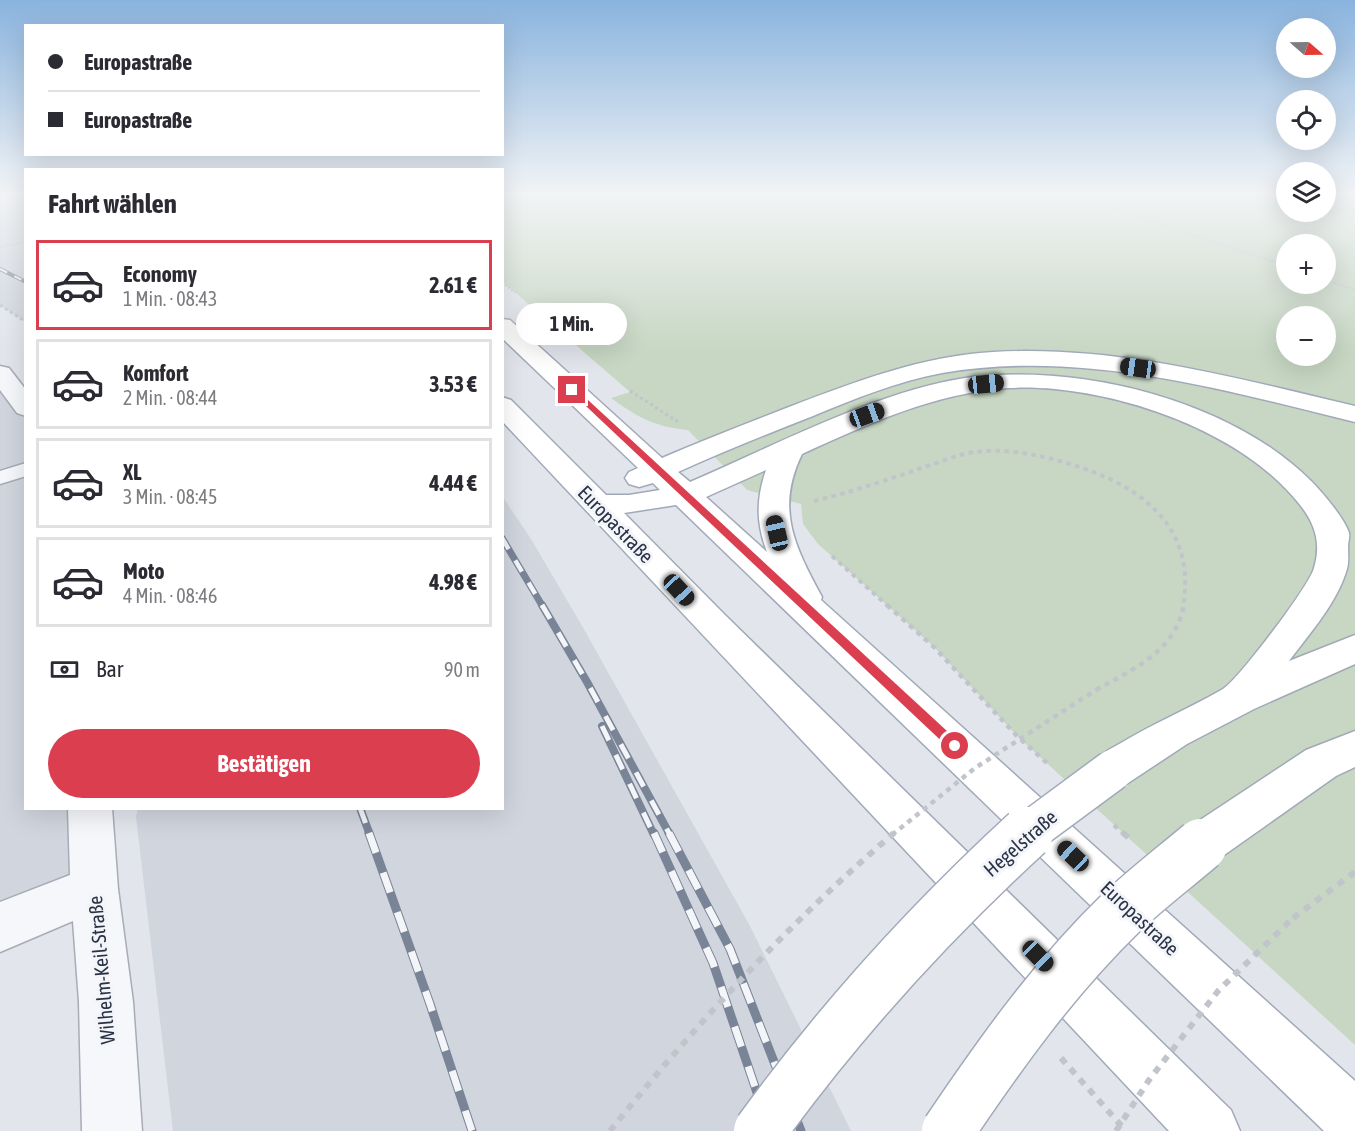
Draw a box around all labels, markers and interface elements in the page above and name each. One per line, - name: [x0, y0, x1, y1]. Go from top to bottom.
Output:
- north arrow: [1276, 18, 1336, 78]
- map controls: [1276, 18, 1336, 366]
- text: Europastraße: [84, 49, 192, 75]
- button: locate: [1276, 90, 1336, 150]
- text: Europastraße: [84, 107, 192, 133]
- button: layers: [1276, 162, 1336, 222]
- text: Fahrt wählen: [48, 188, 177, 219]
- button: +: [1276, 234, 1336, 294]
- icon: car: [51, 258, 105, 312]
- text: Economy: [123, 261, 197, 287]
- text: 2.61 €: [429, 272, 477, 298]
- text: 1 Min. · 08:43: [123, 287, 217, 310]
- callout: 1 Min.: [516, 303, 628, 345]
- button: −: [1276, 306, 1336, 366]
- text: 1 Min.: [550, 312, 593, 335]
- icon: car: [51, 357, 105, 411]
- car: [1119, 357, 1157, 379]
- text: Komfort: [123, 360, 189, 386]
- text: 3.53 €: [429, 371, 477, 397]
- car: [967, 373, 1005, 395]
- route end: [558, 376, 585, 403]
- text: 2 Min. · 08:44: [123, 386, 217, 409]
- car: [847, 400, 887, 430]
- icon: car: [51, 456, 105, 510]
- text: XL: [123, 459, 141, 485]
- text: 4.44 €: [429, 470, 477, 496]
- street label: Europastraße: [574, 481, 658, 567]
- text: 3 Min. · 08:45: [123, 485, 217, 508]
- car: [764, 513, 790, 553]
- icon: car: [51, 555, 105, 609]
- text: Moto: [123, 558, 165, 584]
- text: 4.98 €: [429, 569, 477, 595]
- car: [660, 571, 698, 609]
- text: 4 Min. · 08:46: [123, 584, 217, 607]
- icon: cash: [48, 653, 81, 686]
- text: Bar: [96, 656, 123, 682]
- text: 90 m: [444, 658, 480, 681]
- button: Bestätigen: [48, 729, 480, 798]
- route start: [941, 732, 968, 759]
- street label: Hegelstraße: [979, 805, 1061, 881]
- car: [1054, 837, 1092, 875]
- street label: Europastraße: [1096, 876, 1184, 960]
- street label: Wilhelm-Keil-Straße: [83, 895, 119, 1045]
- car: [1019, 937, 1057, 975]

